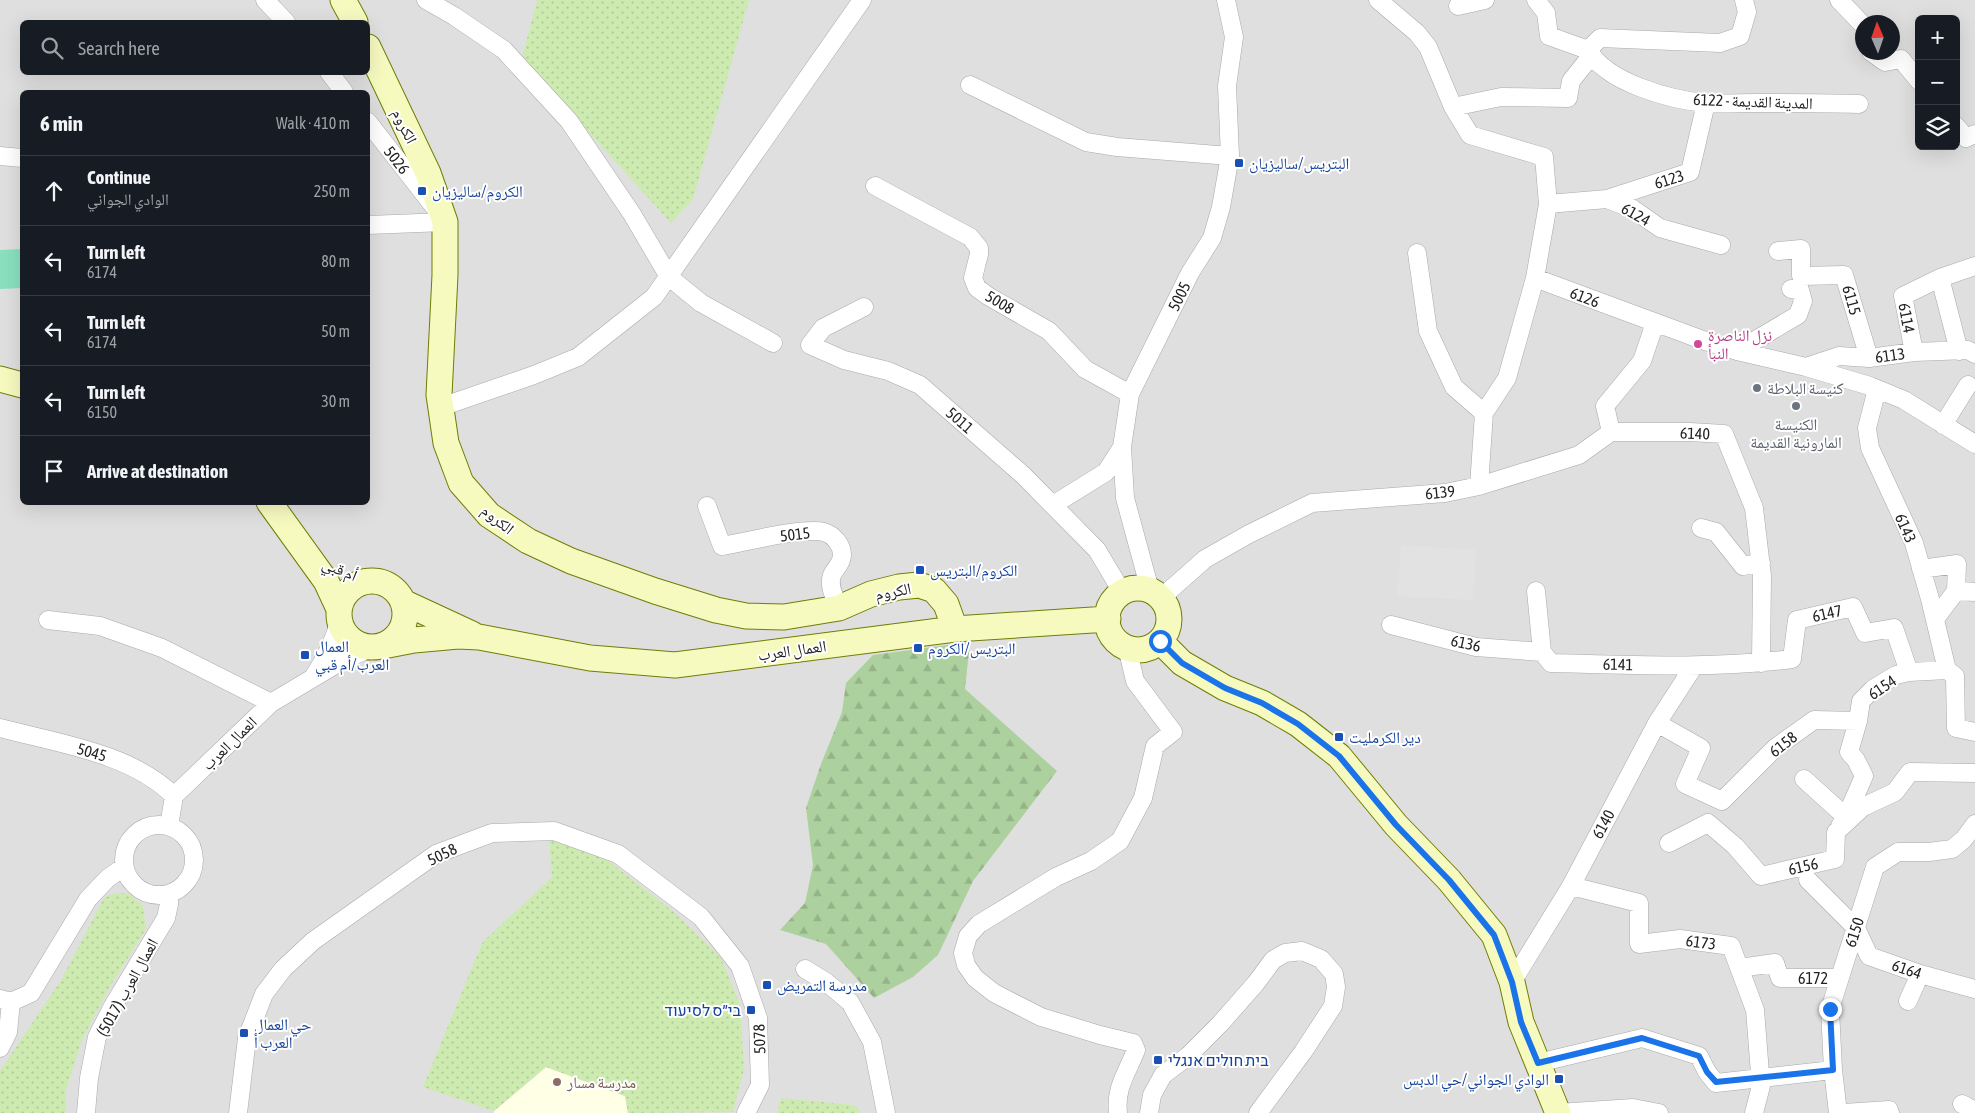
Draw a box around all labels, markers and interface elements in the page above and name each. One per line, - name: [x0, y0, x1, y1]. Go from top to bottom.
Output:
- north arrow: [1855, 15, 1900, 60]
- map controls: [1915, 15, 1960, 150]
- button: +: [1915, 15, 1960, 60]
- search box: [20, 20, 370, 75]
- icon: search: [38, 34, 66, 62]
- text: Search here: [78, 37, 160, 59]
- button: −: [1915, 60, 1960, 105]
- street label: المدينة القديمة - 6122: [1693, 90, 1813, 112]
- button: layers: [1915, 105, 1960, 150]
- street label: الكروم: [387, 106, 421, 147]
- text: 6 min: [40, 111, 83, 135]
- text: Walk · 410 m: [276, 114, 350, 132]
- street label: 5026: [381, 143, 413, 177]
- place label: البتريس/ساليزيان: [1249, 154, 1349, 174]
- marker: البتريس/ساليزيان: [1233, 157, 1245, 169]
- text: Continue: [87, 166, 151, 188]
- street label: 6123: [1652, 166, 1686, 192]
- icon: ahead: [40, 177, 68, 205]
- text: 250 m: [314, 182, 350, 200]
- place label: الكروم/ساليزيان: [432, 182, 523, 202]
- marker: الكروم/ساليزيان: [416, 185, 428, 197]
- text: الوادي الجواني: [87, 190, 169, 208]
- street label: 6124: [1618, 199, 1654, 229]
- text: Turn left: [87, 241, 145, 263]
- icon: left: [40, 247, 68, 275]
- text: 80 m: [321, 252, 350, 270]
- text: 6174: [87, 263, 117, 281]
- street label: 5005: [1164, 279, 1194, 313]
- street label: 6126: [1568, 283, 1602, 311]
- street label: 6115: [1839, 283, 1865, 317]
- street label: 5008: [982, 287, 1018, 317]
- street label: 6114: [1895, 302, 1919, 334]
- text: Turn left: [87, 311, 145, 333]
- icon: left: [40, 317, 68, 345]
- text: 50 m: [321, 322, 350, 340]
- place label: نزل الناصرة النبأ: [1708, 326, 1772, 362]
- text: 6174: [87, 333, 117, 351]
- marker: نزل الناصرة النبأ: [1692, 338, 1704, 350]
- street label: 6113: [1874, 344, 1906, 366]
- place label: كنيسة البلاطة: [1767, 379, 1844, 397]
- text: Turn left: [87, 381, 145, 403]
- marker: كنيسة البلاطة: [1751, 382, 1763, 394]
- icon: left: [40, 387, 68, 415]
- text: 30 m: [321, 392, 350, 410]
- marker: الكنيسة المارونية القديمة: [1790, 400, 1802, 412]
- text: 6150: [87, 403, 117, 421]
- street label: 5011: [943, 403, 977, 437]
- place label: الكنيسة المارونية القديمة: [1750, 415, 1842, 452]
- street label: 6140: [1680, 423, 1710, 443]
- icon: arrive: [40, 457, 68, 485]
- text: Arrive at destination: [87, 460, 228, 482]
- street label: 6139: [1424, 481, 1456, 503]
- street label: الكروم: [477, 501, 518, 539]
- street label: 6143: [1892, 511, 1920, 545]
- street label: 5015: [779, 523, 811, 545]
- street label: أم قبي: [318, 554, 360, 588]
- place label: الكروم/البتريس: [930, 561, 1018, 581]
- marker: الكروم/البتريس: [914, 564, 926, 576]
- street label: الكروم: [873, 579, 913, 605]
- street label: 6147: [1810, 601, 1844, 625]
- route start: [1149, 630, 1172, 653]
- street label: 6136: [1449, 631, 1483, 655]
- street label: العمال العرب: [757, 636, 828, 666]
- place label: العمال العرب/أم قبي: [315, 637, 389, 677]
- place label: البتريس/الكروم: [928, 639, 1016, 659]
- marker: البتريس/الكروم: [912, 642, 924, 654]
- marker: العمال العرب/أم قبي: [299, 649, 311, 661]
- street label: 6141: [1603, 655, 1633, 673]
- street label: 6154: [1864, 671, 1900, 703]
- street label: العمال العرب: [198, 713, 261, 775]
- place label: دير الكرمليت: [1349, 728, 1421, 747]
- street label: 6158: [1766, 728, 1800, 760]
- marker: دير الكرمليت: [1333, 731, 1345, 743]
- street label: 5045: [75, 739, 109, 765]
- street label: 6140: [1588, 806, 1618, 842]
- street label: 5058: [425, 839, 459, 869]
- street label: 6156: [1786, 854, 1820, 878]
- street label: 6150: [1841, 915, 1867, 949]
- street label: 6173: [1685, 931, 1717, 953]
- street label: العمال العرب (5017): [93, 935, 163, 1040]
- street label: 6164: [1890, 956, 1924, 982]
- street label: 6172: [1798, 969, 1828, 987]
- place label: مدرسة التمريض: [777, 976, 867, 996]
- marker: مدرسة التمريض: [761, 979, 773, 991]
- route end: [1819, 998, 1842, 1021]
- place label: בי״ס לסיעוד: [665, 1001, 742, 1019]
- marker: בי״ס לסיעוד: [745, 1004, 757, 1016]
- place label: حي العمال العرب أ: [254, 1015, 311, 1052]
- street label: 5078: [749, 1024, 769, 1054]
- marker: حي العمال العرب أ: [238, 1027, 250, 1039]
- place label: בית חולים אנגלי: [1168, 1051, 1269, 1069]
- marker: בית חולים אנגלי: [1152, 1054, 1164, 1066]
- place label: الوادي الجواني/حي الدبس: [1403, 1070, 1549, 1092]
- place label: مدرسة مسار: [566, 1073, 636, 1092]
- marker: الوادي الجواني/حي الدبس: [1553, 1073, 1565, 1085]
- marker: مدرسة مسار: [551, 1076, 563, 1088]

